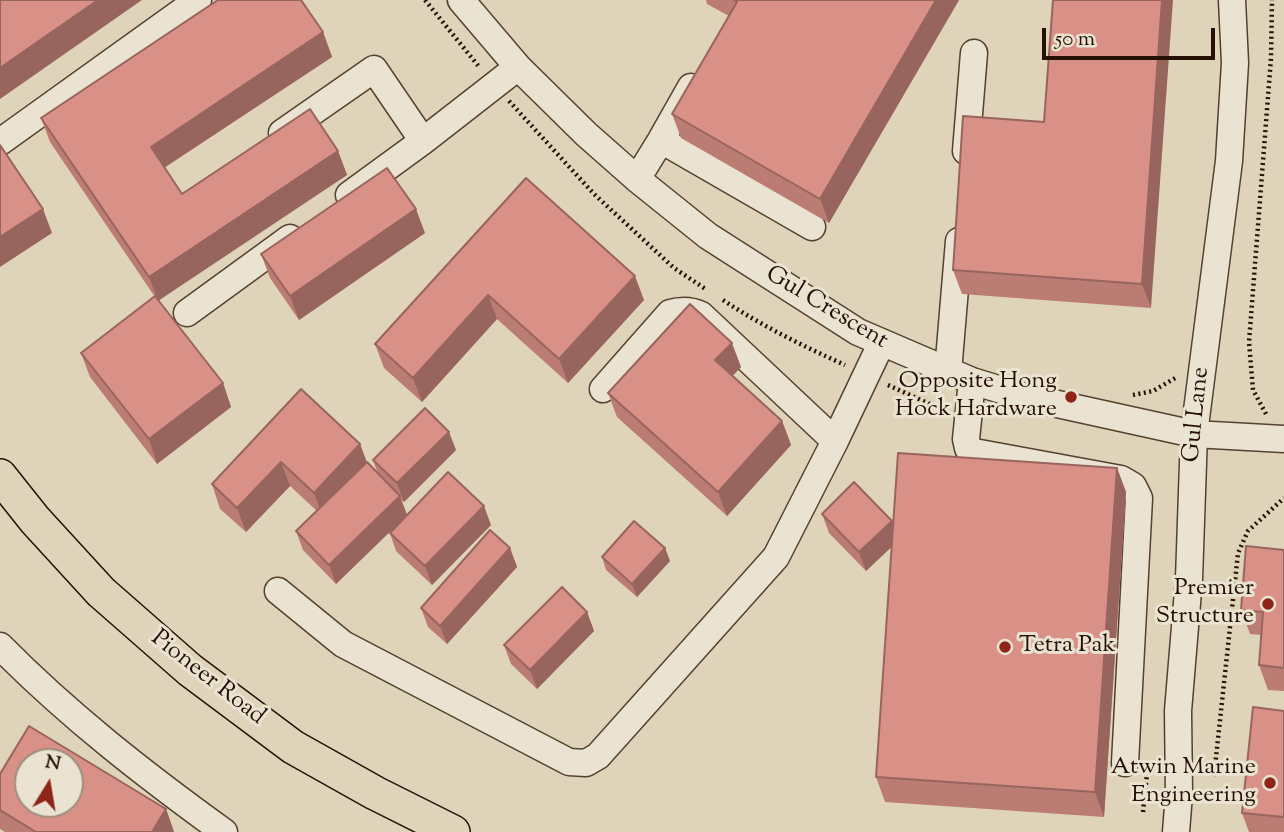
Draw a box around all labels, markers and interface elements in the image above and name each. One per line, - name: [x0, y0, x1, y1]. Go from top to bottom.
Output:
- scale bar: [1046, 14, 1219, 58]
- text: 50 m: [1055, 25, 1095, 55]
- street label: Gul Crescent: [759, 261, 893, 357]
- street label: Gul Lane: [1179, 366, 1217, 464]
- place label: Opposite Hong Hock Hardware: [895, 369, 1057, 425]
- marker: Opposite Hong Hock Hardware: [1063, 389, 1079, 405]
- place label: Premier Structure: [1156, 576, 1254, 632]
- marker: Premier Structure: [1260, 596, 1276, 612]
- street label: Pioneer Road: [144, 625, 270, 733]
- place label: Tetra Pak: [1019, 633, 1116, 661]
- marker: Tetra Pak: [997, 639, 1013, 655]
- north arrow: [14, 748, 84, 818]
- text: N: [43, 749, 63, 779]
- place label: Atwin Marine Engineering: [1111, 755, 1256, 811]
- marker: Atwin Marine Engineering: [1262, 775, 1278, 791]

